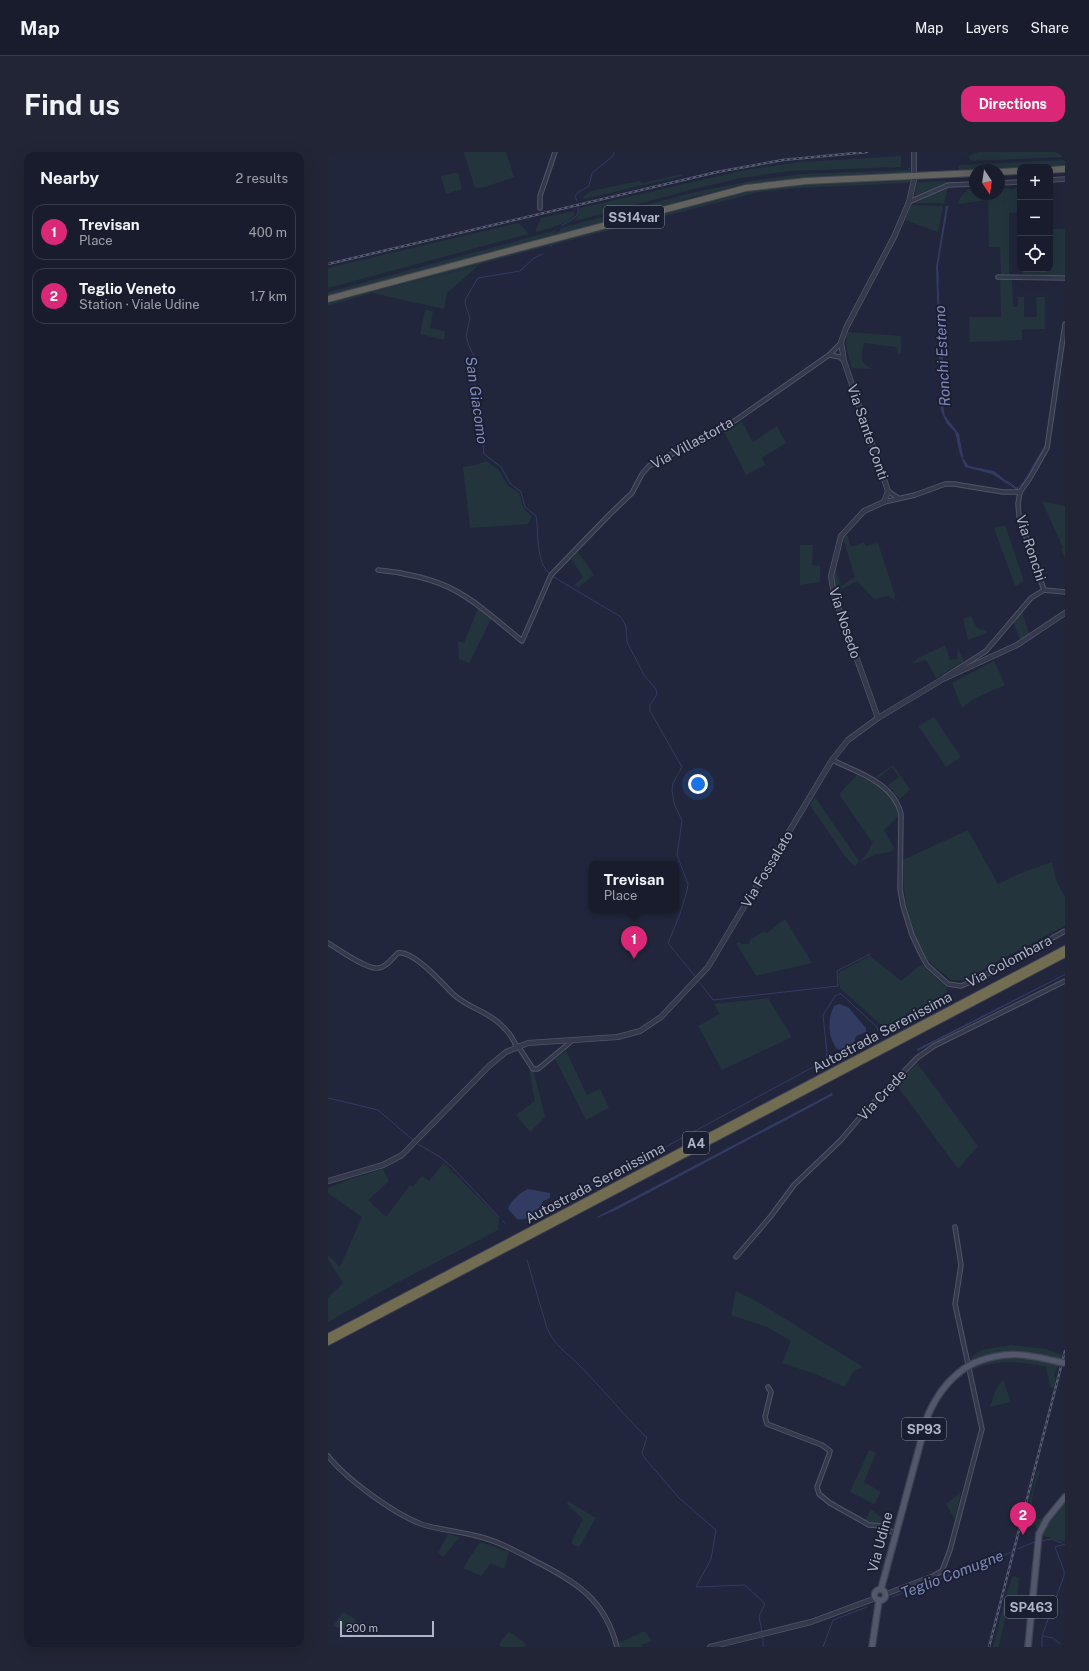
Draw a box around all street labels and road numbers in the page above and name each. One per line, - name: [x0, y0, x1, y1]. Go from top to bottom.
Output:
- road number: SS14var: [604, 206, 664, 228]
- street label: Via Sante Conti: [844, 382, 892, 482]
- street label: Via Villastorta: [648, 414, 736, 472]
- street label: Via Ronchi: [1013, 513, 1049, 583]
- street label: Via Nosedo: [826, 586, 864, 661]
- street label: Via Fossalato: [738, 828, 796, 910]
- street label: Via Colombara: [964, 932, 1054, 990]
- street label: Autostrada Serenissima: [810, 988, 954, 1076]
- street label: Via Crede: [855, 1066, 909, 1124]
- road number: A4: [683, 1132, 709, 1154]
- street label: Autostrada Serenissima: [523, 1139, 667, 1227]
- road number: SP93: [902, 1418, 946, 1440]
- street label: Via Udine: [864, 1510, 896, 1574]
- road number: SP463: [1005, 1596, 1057, 1618]

